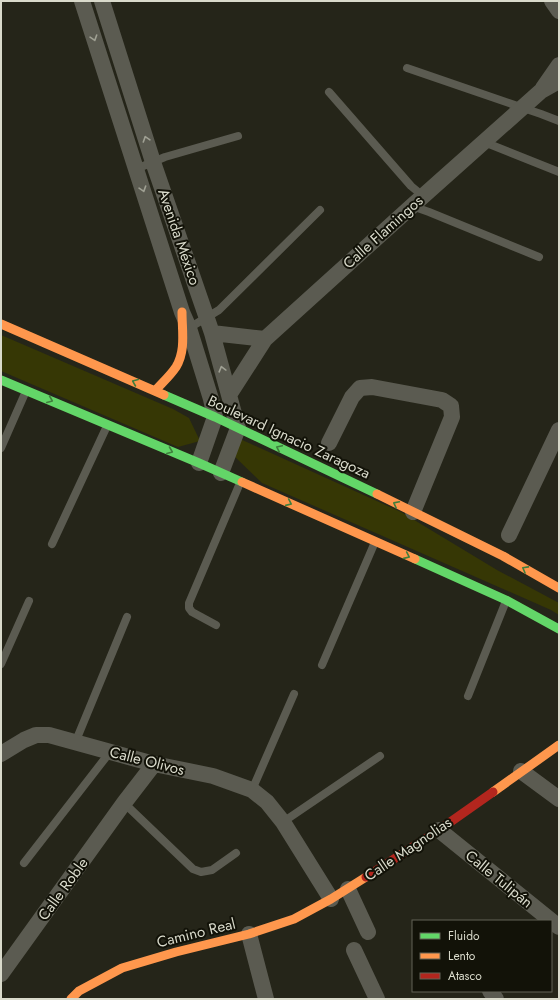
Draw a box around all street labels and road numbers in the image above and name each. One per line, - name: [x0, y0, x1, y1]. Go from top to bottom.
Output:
- street label: Avenida México: [152, 186, 206, 288]
- street label: Calle Flamingos: [338, 190, 428, 274]
- street label: Boulevard Ignacio Zaragoza: [204, 390, 374, 484]
- street label: Calle Olivos: [107, 741, 187, 781]
- street label: Calle Magnolias: [360, 812, 456, 886]
- street label: Calle Tulipán: [460, 845, 538, 913]
- street label: Calle Roble: [33, 853, 93, 925]
- street label: Camino Real: [154, 913, 238, 953]

